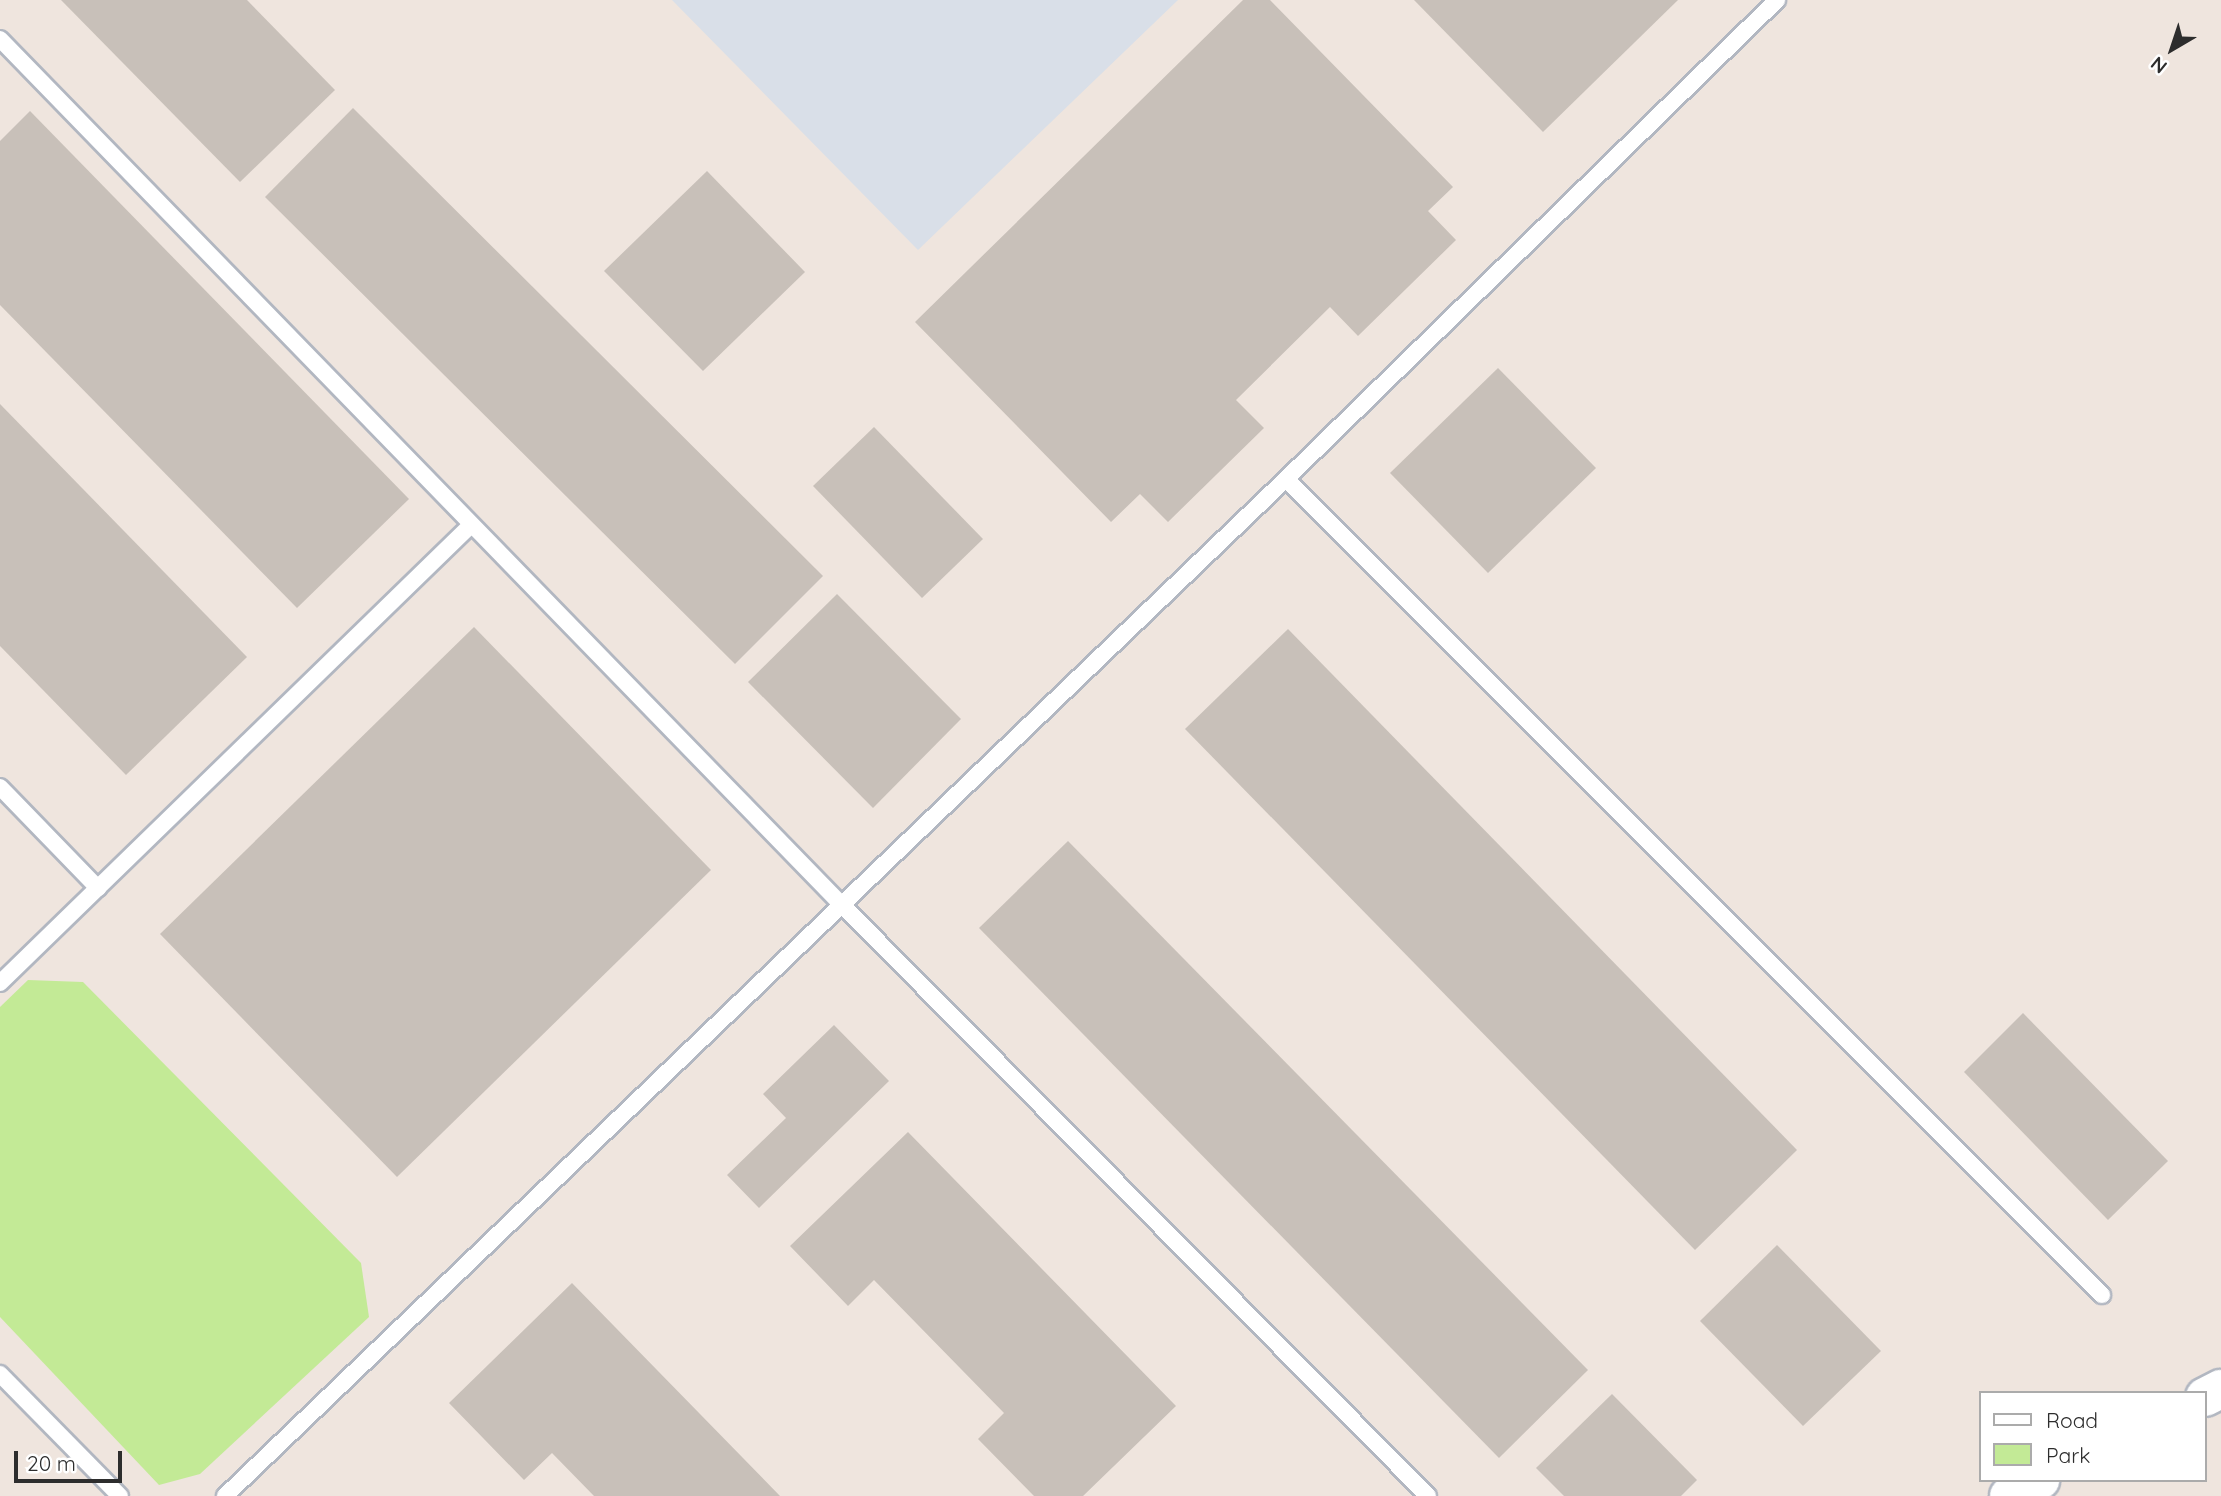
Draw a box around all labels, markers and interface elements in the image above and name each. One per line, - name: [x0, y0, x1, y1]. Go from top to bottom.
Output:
- north arrow: [2137, 14, 2207, 84]
- text: N: [2146, 52, 2172, 79]
- legend: [1980, 1391, 2207, 1482]
- text: Road: [2046, 1407, 2098, 1433]
- scale bar: [18, 1436, 126, 1480]
- text: Park: [2046, 1442, 2090, 1468]
- text: 20 m: [27, 1450, 76, 1476]

